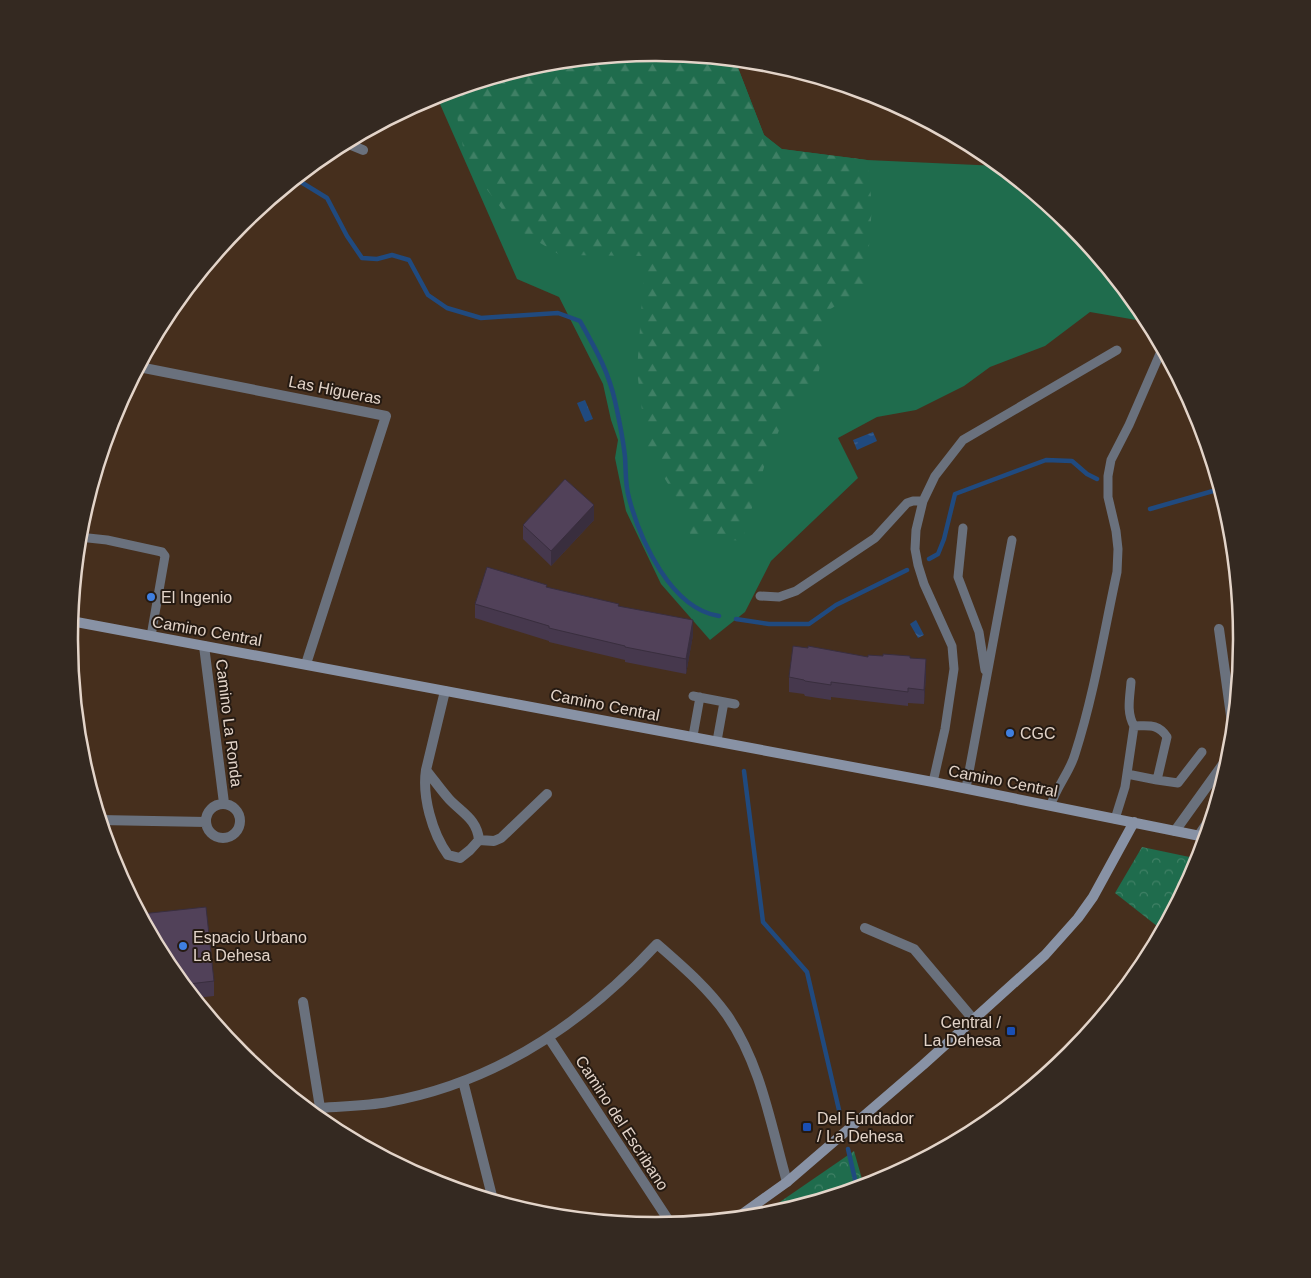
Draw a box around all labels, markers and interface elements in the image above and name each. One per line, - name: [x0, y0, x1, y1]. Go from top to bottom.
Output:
- street label: Las Higueras: [287, 373, 383, 407]
- place label: El Ingenio: [161, 589, 232, 606]
- marker: El Ingenio: [145, 591, 157, 603]
- street label: Camino Central: [151, 613, 263, 649]
- street label: Camino La Ronda: [213, 658, 245, 788]
- street label: Camino Central: [549, 686, 661, 724]
- place label: CGC: [1020, 725, 1056, 742]
- marker: CGC: [1004, 727, 1016, 739]
- street label: Camino Central: [947, 762, 1059, 800]
- place label: Espacio Urbano La Dehesa: [193, 929, 307, 964]
- marker: Espacio Urbano La Dehesa: [177, 940, 189, 952]
- place label: Central / La Dehesa: [924, 1014, 1002, 1049]
- marker: Central / La Dehesa: [1005, 1025, 1017, 1037]
- street label: Camino del Escribano: [572, 1053, 672, 1193]
- place label: Del Fundador / La Dehesa: [817, 1110, 915, 1145]
- marker: Del Fundador / La Dehesa: [801, 1121, 813, 1133]

